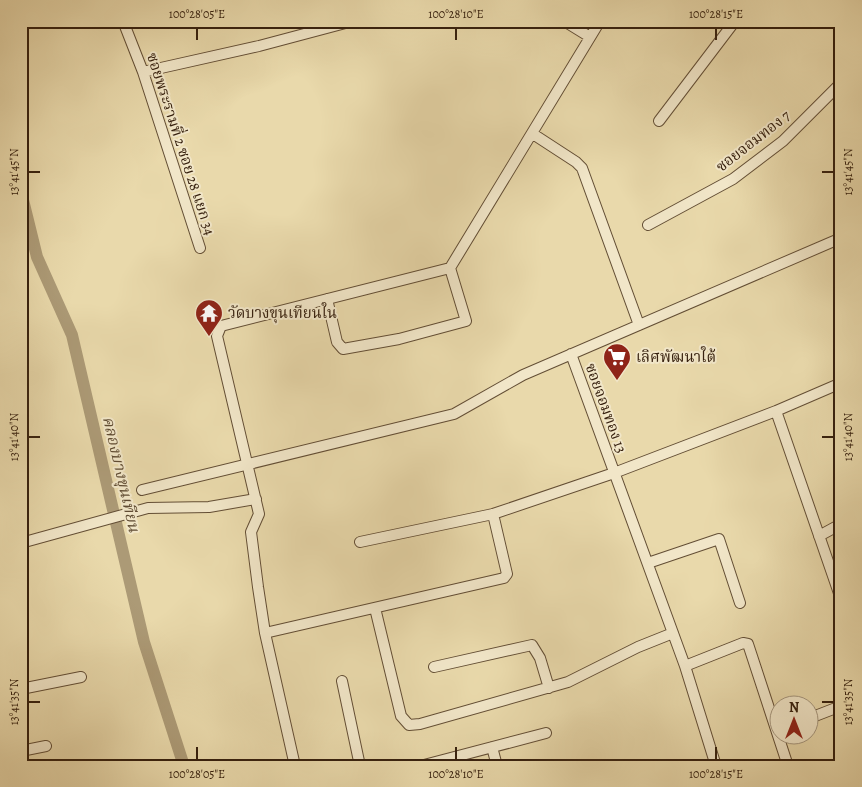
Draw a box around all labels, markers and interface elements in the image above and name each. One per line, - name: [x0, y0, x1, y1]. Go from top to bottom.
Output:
- text: 100°28'05"E: [169, 6, 225, 22]
- text: 100°28'10"E: [428, 6, 484, 22]
- text: 100°28'15"E: [689, 6, 743, 22]
- street label: ซอยพระรามที่ 2 ซอย 28 แยก 34: [142, 50, 221, 238]
- street label: ซอยจอมทอง 7: [712, 105, 795, 176]
- text: 13°41'45"N: [6, 148, 22, 196]
- text: 13°41'45"N: [840, 148, 856, 196]
- temple icon: วัดบางขุนเทียนใน: [194, 298, 224, 337]
- place label: วัดบางขุนเทียนใน: [228, 302, 337, 324]
- supermarket icon: เลิศพัฒนาใต้: [602, 342, 632, 381]
- place label: เลิศพัฒนาใต้: [636, 346, 716, 367]
- street label: ซอยจอมทอง 13: [580, 360, 632, 456]
- text: 13°41'40"N: [6, 412, 22, 461]
- text: 13°41'40"N: [840, 412, 856, 461]
- water label: คลองบางขุนเทียน: [97, 414, 145, 535]
- text: 13°41'35"N: [6, 678, 22, 725]
- text: 13°41'35"N: [840, 678, 856, 725]
- north arrow: [770, 694, 820, 744]
- text: N: [789, 698, 799, 717]
- text: 100°28'05"E: [169, 766, 225, 782]
- text: 100°28'10"E: [428, 766, 484, 782]
- text: 100°28'15"E: [689, 766, 743, 782]

